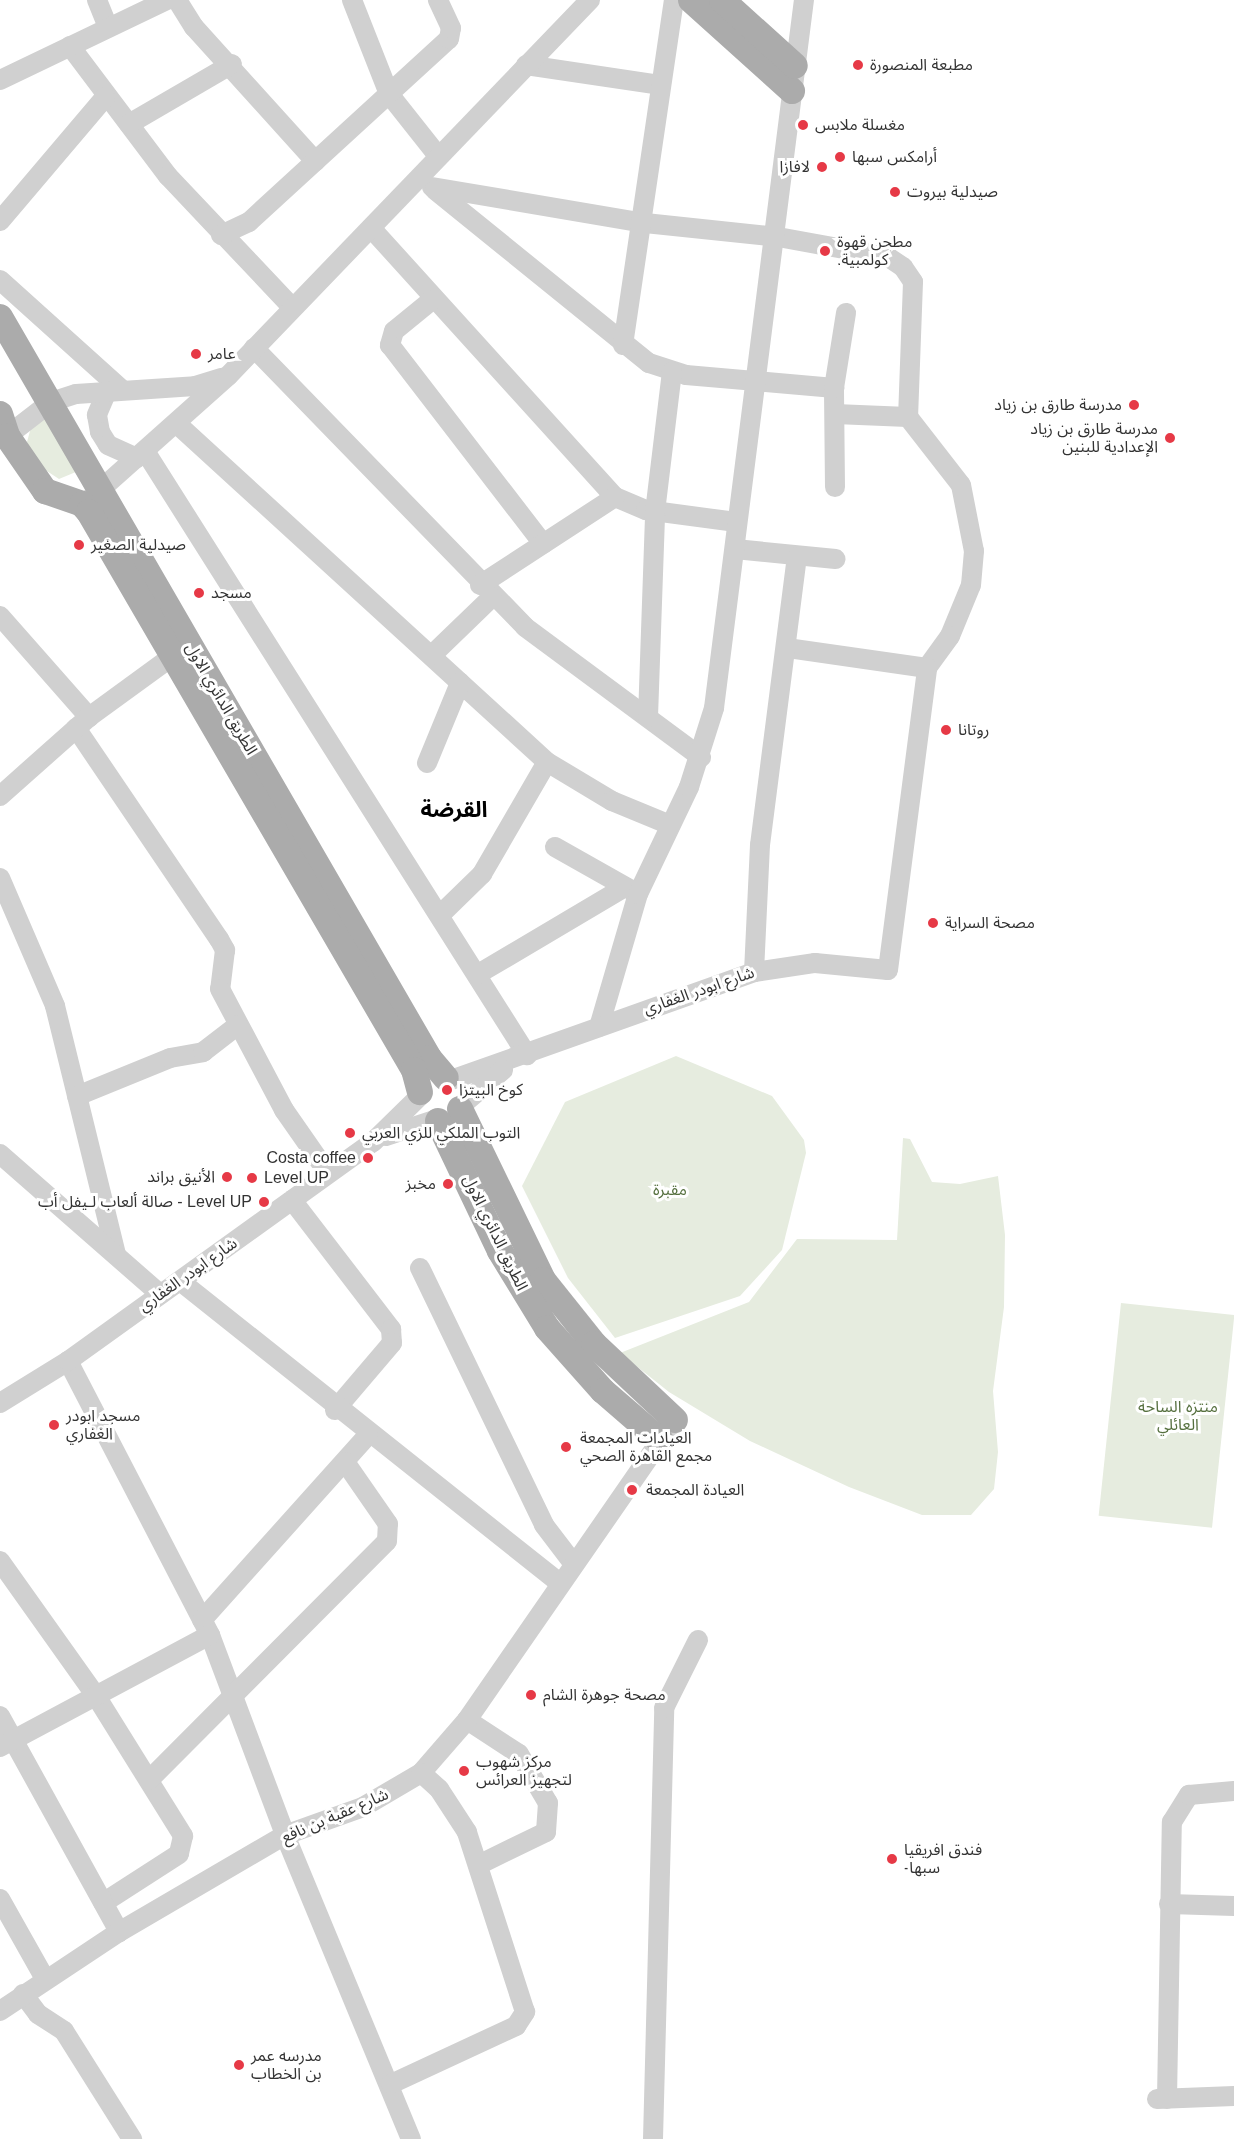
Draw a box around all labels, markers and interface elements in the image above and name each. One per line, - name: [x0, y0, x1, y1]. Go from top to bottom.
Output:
- place label: مطبعة المنصورة: [870, 55, 973, 75]
- marker: مطبعة المنصورة: [851, 58, 865, 72]
- place label: مغسلة ملابس: [815, 115, 905, 135]
- marker: مغسلة ملابس: [796, 118, 810, 132]
- place label: أرامكس سبها: [852, 147, 937, 167]
- marker: أرامكس سبها: [833, 150, 847, 164]
- place label: لافازا: [780, 157, 810, 177]
- marker: لافازا: [815, 160, 829, 174]
- place label: صيدلية بيروت: [907, 182, 998, 202]
- marker: صيدلية بيروت: [888, 185, 902, 199]
- place label: مطحن قهوة .كولمبية: [837, 232, 912, 270]
- marker: مطحن قهوة .كولمبية: [818, 244, 832, 258]
- place label: عامر: [208, 344, 235, 364]
- marker: عامر: [189, 347, 203, 361]
- place label: مدرسة طارق بن زياد: [994, 395, 1122, 415]
- marker: مدرسة طارق بن زياد: [1127, 398, 1141, 412]
- place label: مدرسة طارق بن زياد الإعدادية للبنين: [1030, 419, 1158, 457]
- marker: مدرسة طارق بن زياد الإعدادية للبنين: [1163, 431, 1177, 445]
- place label: صيدلية الصغير: [91, 535, 186, 555]
- marker: صيدلية الصغير: [72, 538, 86, 552]
- place label: مسجد: [211, 583, 252, 603]
- marker: مسجد: [192, 586, 206, 600]
- street label: الطريق الدائري الاول: [181, 640, 261, 758]
- place label: روتانا: [958, 720, 989, 740]
- marker: روتانا: [939, 723, 953, 737]
- district label: القرضة: [420, 797, 488, 823]
- place label: مصحة السراية: [945, 913, 1035, 933]
- marker: مصحة السراية: [926, 916, 940, 930]
- street label: شارع ابودر الغفاري: [641, 963, 757, 1019]
- place label: كوخ البيتزا: [459, 1080, 523, 1100]
- marker: كوخ البيتزا: [440, 1083, 454, 1097]
- place label: التوب الملكي للزي العربي: [362, 1123, 520, 1143]
- marker: التوب الملكي للزي العربي: [343, 1126, 357, 1140]
- place label: Costa coffee: [266, 1148, 356, 1168]
- marker: Costa coffee: [361, 1151, 375, 1165]
- place label: الأنيق براند: [147, 1167, 215, 1187]
- place label: Level UP: [264, 1168, 329, 1188]
- marker: الأنيق براند: [220, 1170, 234, 1184]
- marker: Level UP: [245, 1171, 259, 1185]
- street label: الطريق الدائري الاول: [459, 1172, 531, 1294]
- place label: مخبز: [406, 1174, 436, 1194]
- marker: مخبز: [441, 1177, 455, 1191]
- park label: مقبرة: [653, 1180, 687, 1200]
- place label: صالة ألعاب لـيفل أب - Level UP: [38, 1192, 252, 1212]
- marker: صالة ألعاب لـيفل أب - Level UP: [257, 1195, 271, 1209]
- street label: شارع ابودر الغفاري: [135, 1234, 241, 1316]
- park label: منتزه الساحة العائلي: [1138, 1397, 1218, 1435]
- place label: مسجد ابودر الغفاري: [66, 1406, 140, 1444]
- marker: مسجد ابودر الغفاري: [47, 1418, 61, 1432]
- place label: العيادات المجمعة مجمع القاهرة الصحي: [580, 1428, 712, 1466]
- marker: العيادات المجمعة مجمع القاهرة الصحي: [557, 1438, 575, 1456]
- place label: العيادة المجمعة: [646, 1480, 744, 1500]
- marker: العيادة المجمعة: [623, 1481, 641, 1499]
- place label: مصحة جوهرة الشام: [543, 1685, 666, 1705]
- marker: مصحة جوهرة الشام: [524, 1688, 538, 1702]
- place label: مركز شهوب لتجهيز العرائس: [476, 1752, 572, 1790]
- marker: مركز شهوب لتجهيز العرائس: [457, 1764, 471, 1778]
- street label: شارع عقبة بن نافع: [279, 1785, 391, 1847]
- place label: فندق افريقيا -سبها: [904, 1840, 982, 1878]
- marker: فندق افريقيا -سبها: [885, 1852, 899, 1866]
- place label: مدرسه عمر بن الخطاب: [251, 2046, 322, 2084]
- marker: مدرسه عمر بن الخطاب: [232, 2058, 246, 2072]

